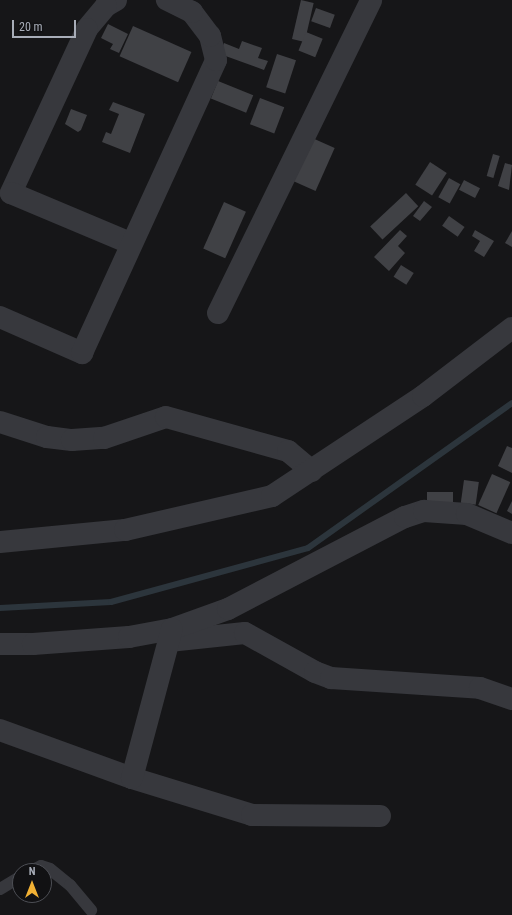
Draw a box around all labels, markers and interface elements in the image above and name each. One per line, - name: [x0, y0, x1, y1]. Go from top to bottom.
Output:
- scale bar: [14, 12, 78, 38]
- text: 20 m: [19, 20, 43, 34]
- north arrow: [12, 863, 52, 903]
- text: N: [29, 865, 35, 878]

